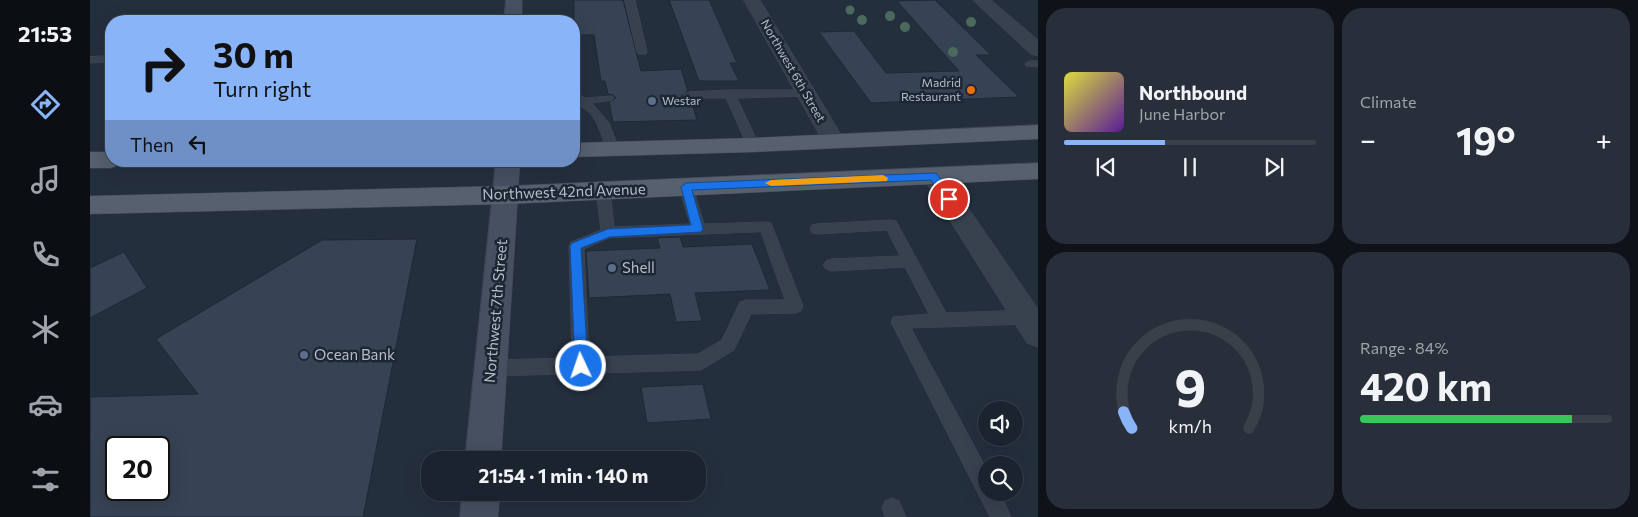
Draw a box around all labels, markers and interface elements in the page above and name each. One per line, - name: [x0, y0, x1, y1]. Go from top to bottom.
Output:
- street label: Northwest 6th Street: [759, 17, 829, 124]
- text: 21:53: [18, 20, 72, 47]
- text: 30 m: [213, 32, 294, 75]
- icon: right: [130, 35, 195, 100]
- text: Turn right: [213, 75, 311, 102]
- place label: Madrid Restaurant: [901, 75, 961, 103]
- text: Northbound: [1139, 81, 1247, 104]
- marker: Madrid Restaurant: [965, 84, 977, 96]
- icon: directions: [28, 87, 63, 122]
- text: Climate: [1360, 92, 1416, 111]
- place label: Westar: [662, 93, 701, 107]
- marker: Westar: [646, 95, 658, 107]
- text: June Harbor: [1139, 104, 1225, 123]
- text: 19°: [1456, 116, 1516, 163]
- text: −: [1360, 122, 1376, 156]
- text: +: [1596, 122, 1612, 156]
- icon: left: [184, 130, 212, 158]
- text: Then: [130, 133, 174, 156]
- icon: previous: [1092, 153, 1120, 181]
- icon: pause: [1176, 153, 1204, 181]
- icon: next: [1260, 153, 1288, 181]
- icon: music: [28, 162, 63, 197]
- pin: [928, 178, 970, 220]
- street label: Northwest 42nd Avenue: [482, 179, 646, 203]
- icon: arrive: [935, 185, 963, 213]
- icon: phone: [28, 237, 63, 272]
- street label: Northwest 7th Street: [480, 238, 510, 384]
- place label: Shell: [622, 258, 655, 276]
- marker: Shell: [606, 262, 618, 274]
- icon: climate: [28, 312, 63, 347]
- text: Range · 84%: [1360, 338, 1448, 357]
- position arrow: [554, 339, 606, 391]
- place label: Ocean Bank: [314, 345, 395, 363]
- marker: Ocean Bank: [298, 349, 310, 361]
- text: 9: [1174, 354, 1206, 418]
- text: 420 km: [1360, 362, 1492, 409]
- icon: car: [28, 387, 63, 422]
- map controls: [978, 401, 1023, 501]
- button: sound: [978, 401, 1023, 446]
- text: km/h: [1168, 415, 1212, 437]
- speed limit sign: 20: [105, 436, 170, 501]
- button: search: [978, 456, 1023, 501]
- icon: filters: [28, 462, 63, 497]
- text: 21:54 · 1 min · 140 m: [479, 464, 648, 487]

